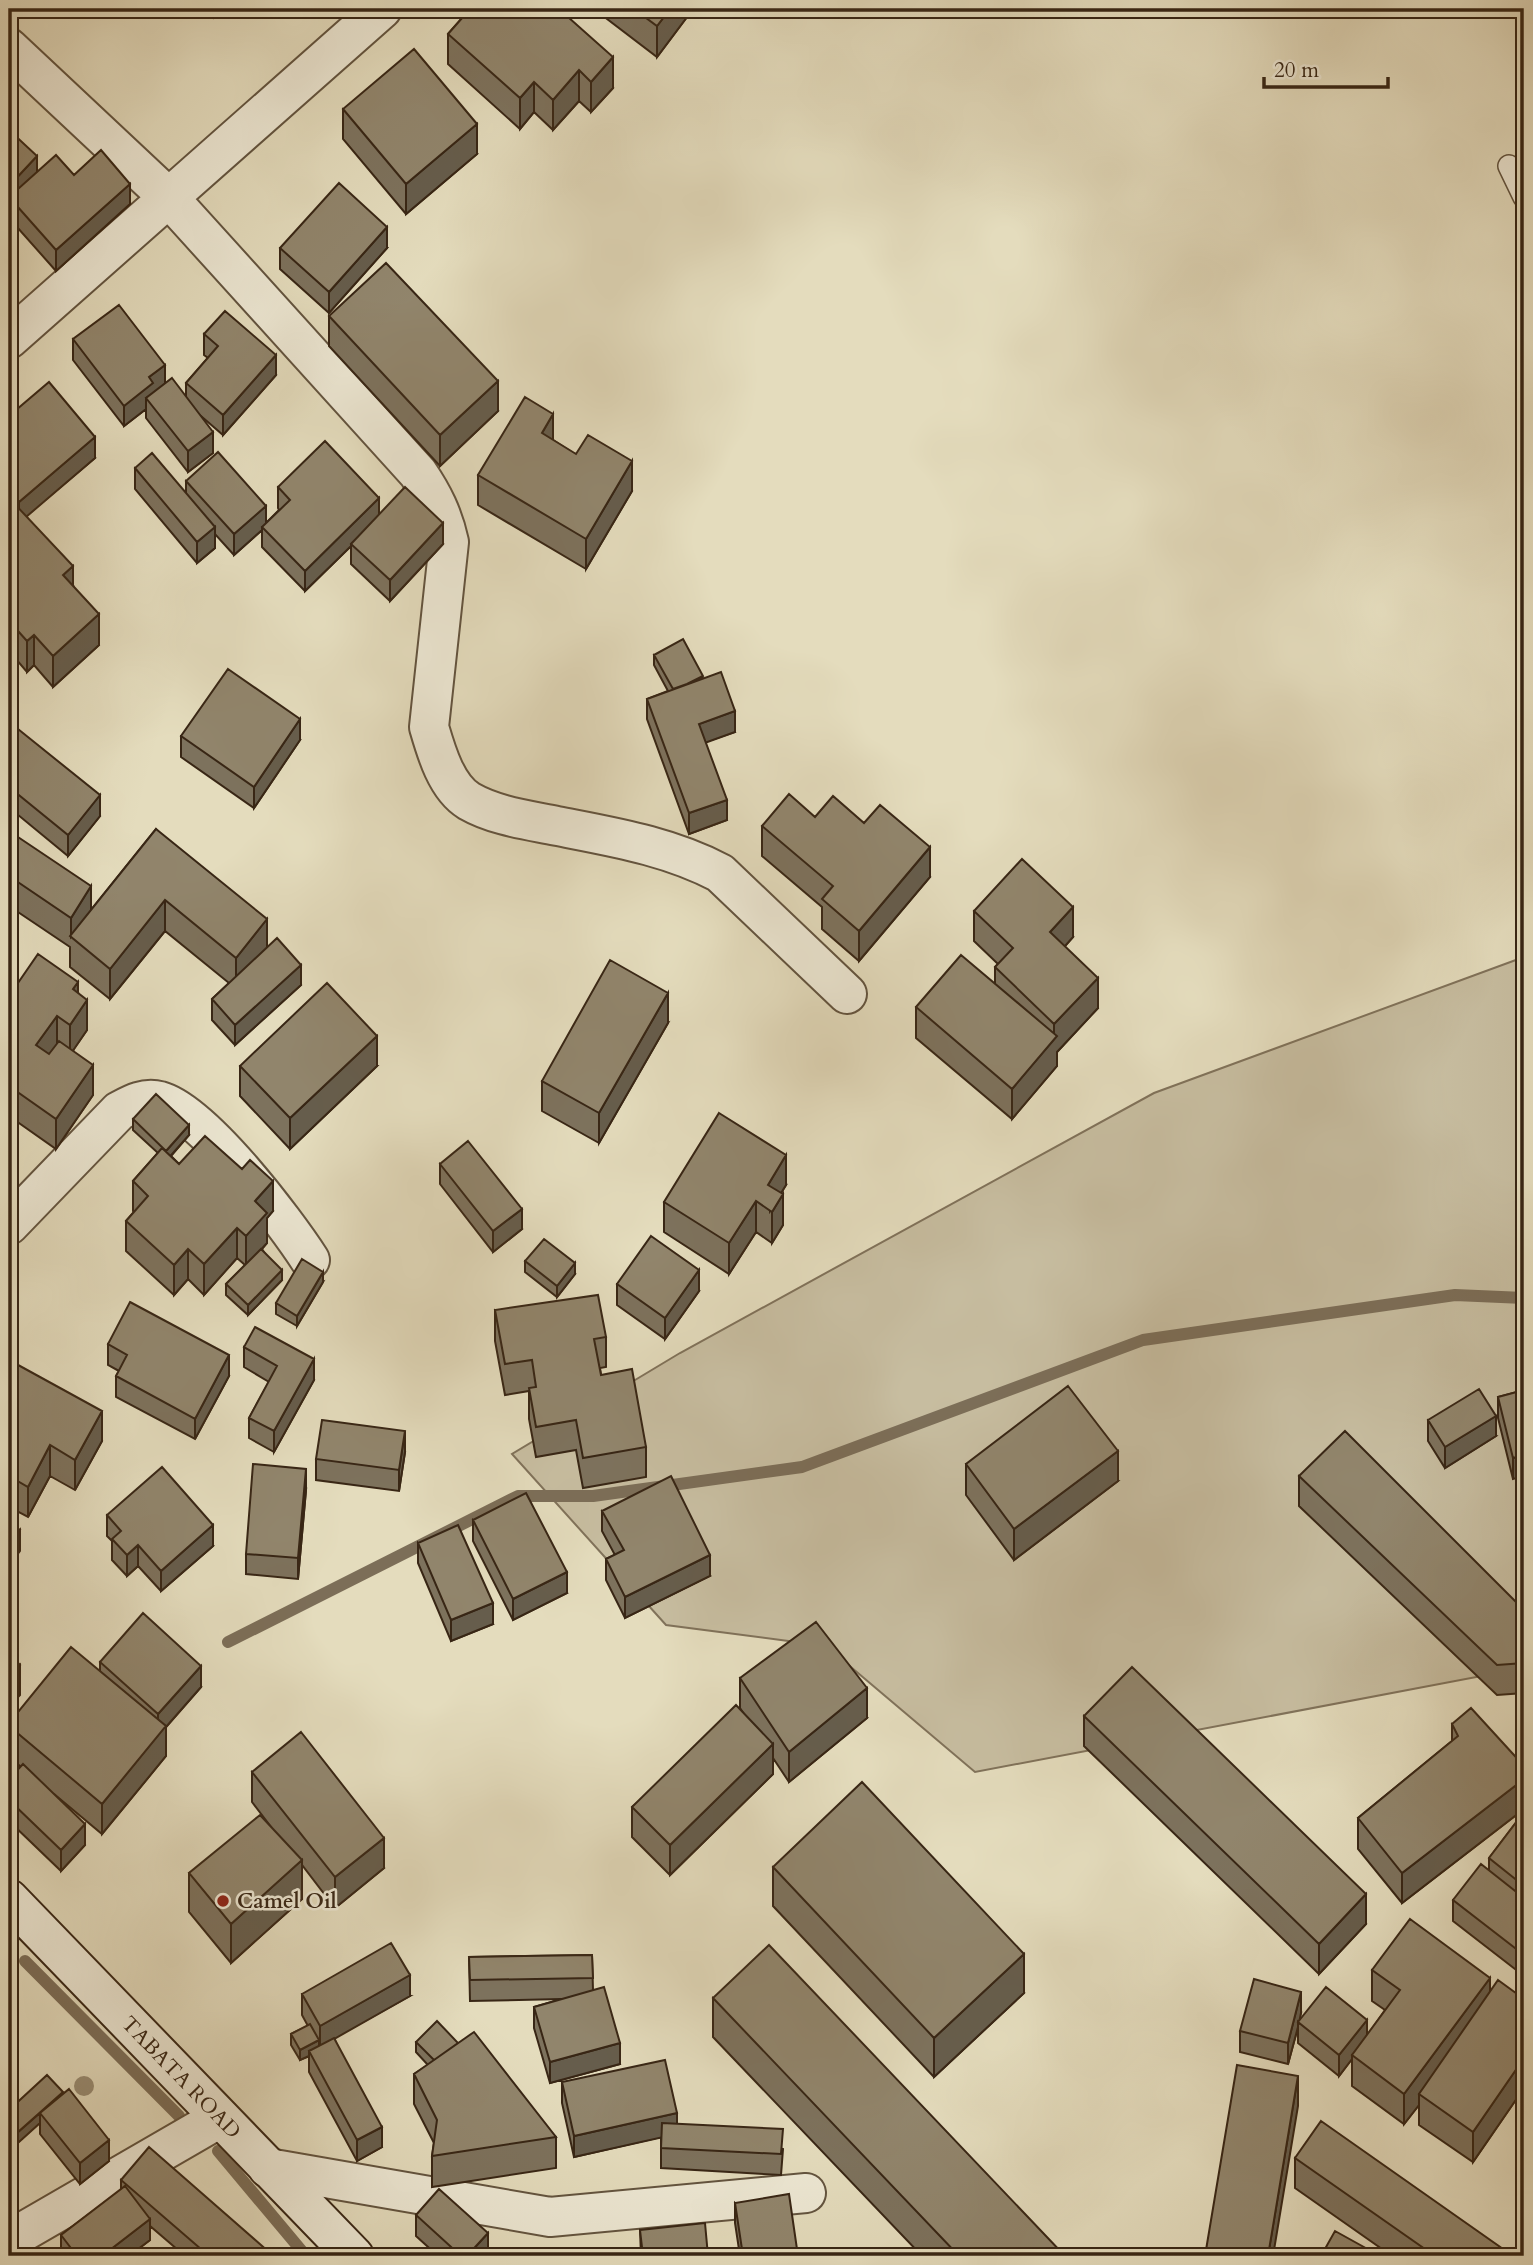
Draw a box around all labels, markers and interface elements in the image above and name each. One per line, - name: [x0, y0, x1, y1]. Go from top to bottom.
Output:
- scale bar: [1264, 46, 1388, 90]
- text: 20 m: [1274, 56, 1319, 85]
- place label: Camel Oil: [237, 1887, 337, 1916]
- marker: Camel Oil: [215, 1893, 231, 1909]
- street label: TABATA ROAD: [115, 2010, 247, 2145]

